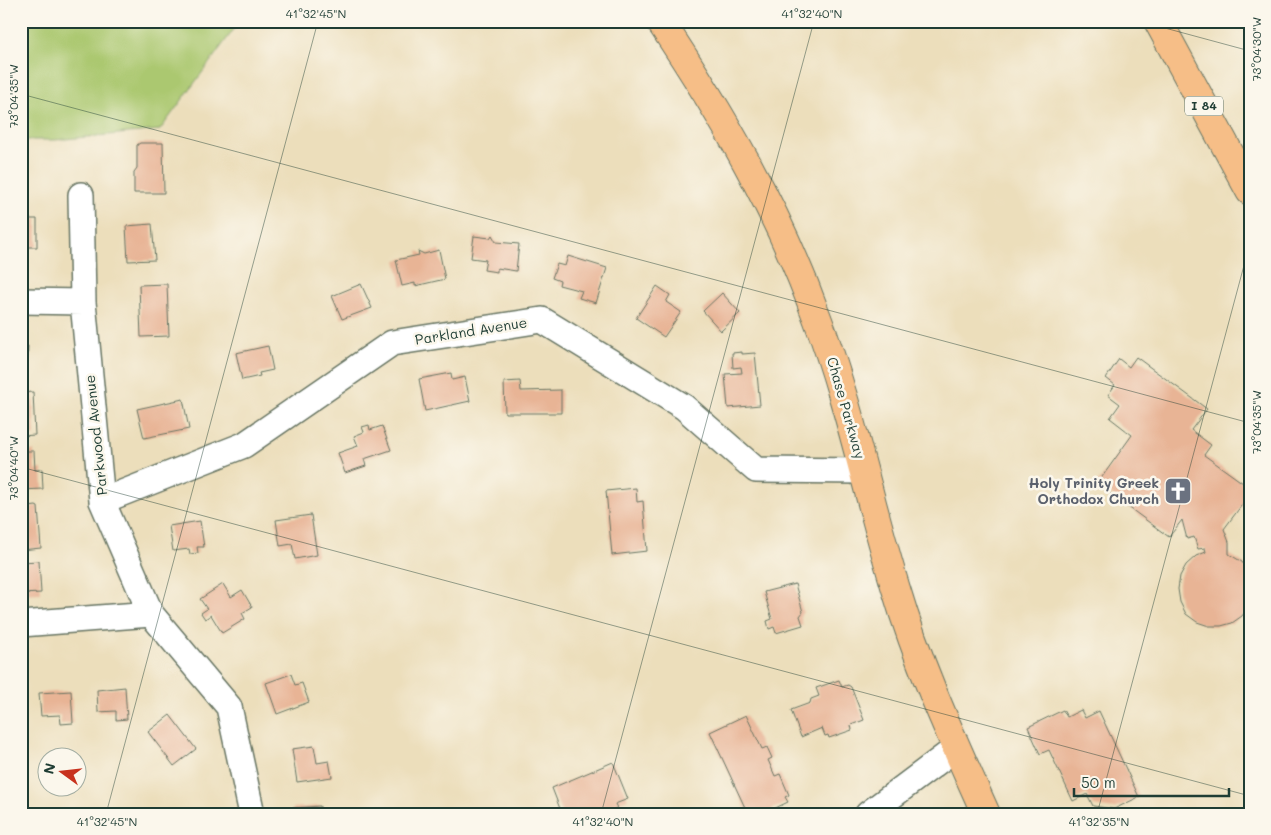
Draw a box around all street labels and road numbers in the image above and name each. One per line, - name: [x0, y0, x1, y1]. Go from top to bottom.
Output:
- road number: I 84: [1185, 96, 1223, 115]
- street label: Parkland Avenue: [413, 312, 528, 349]
- street label: Chase Parkway: [823, 355, 870, 461]
- street label: Parkwood Avenue: [80, 374, 111, 496]

